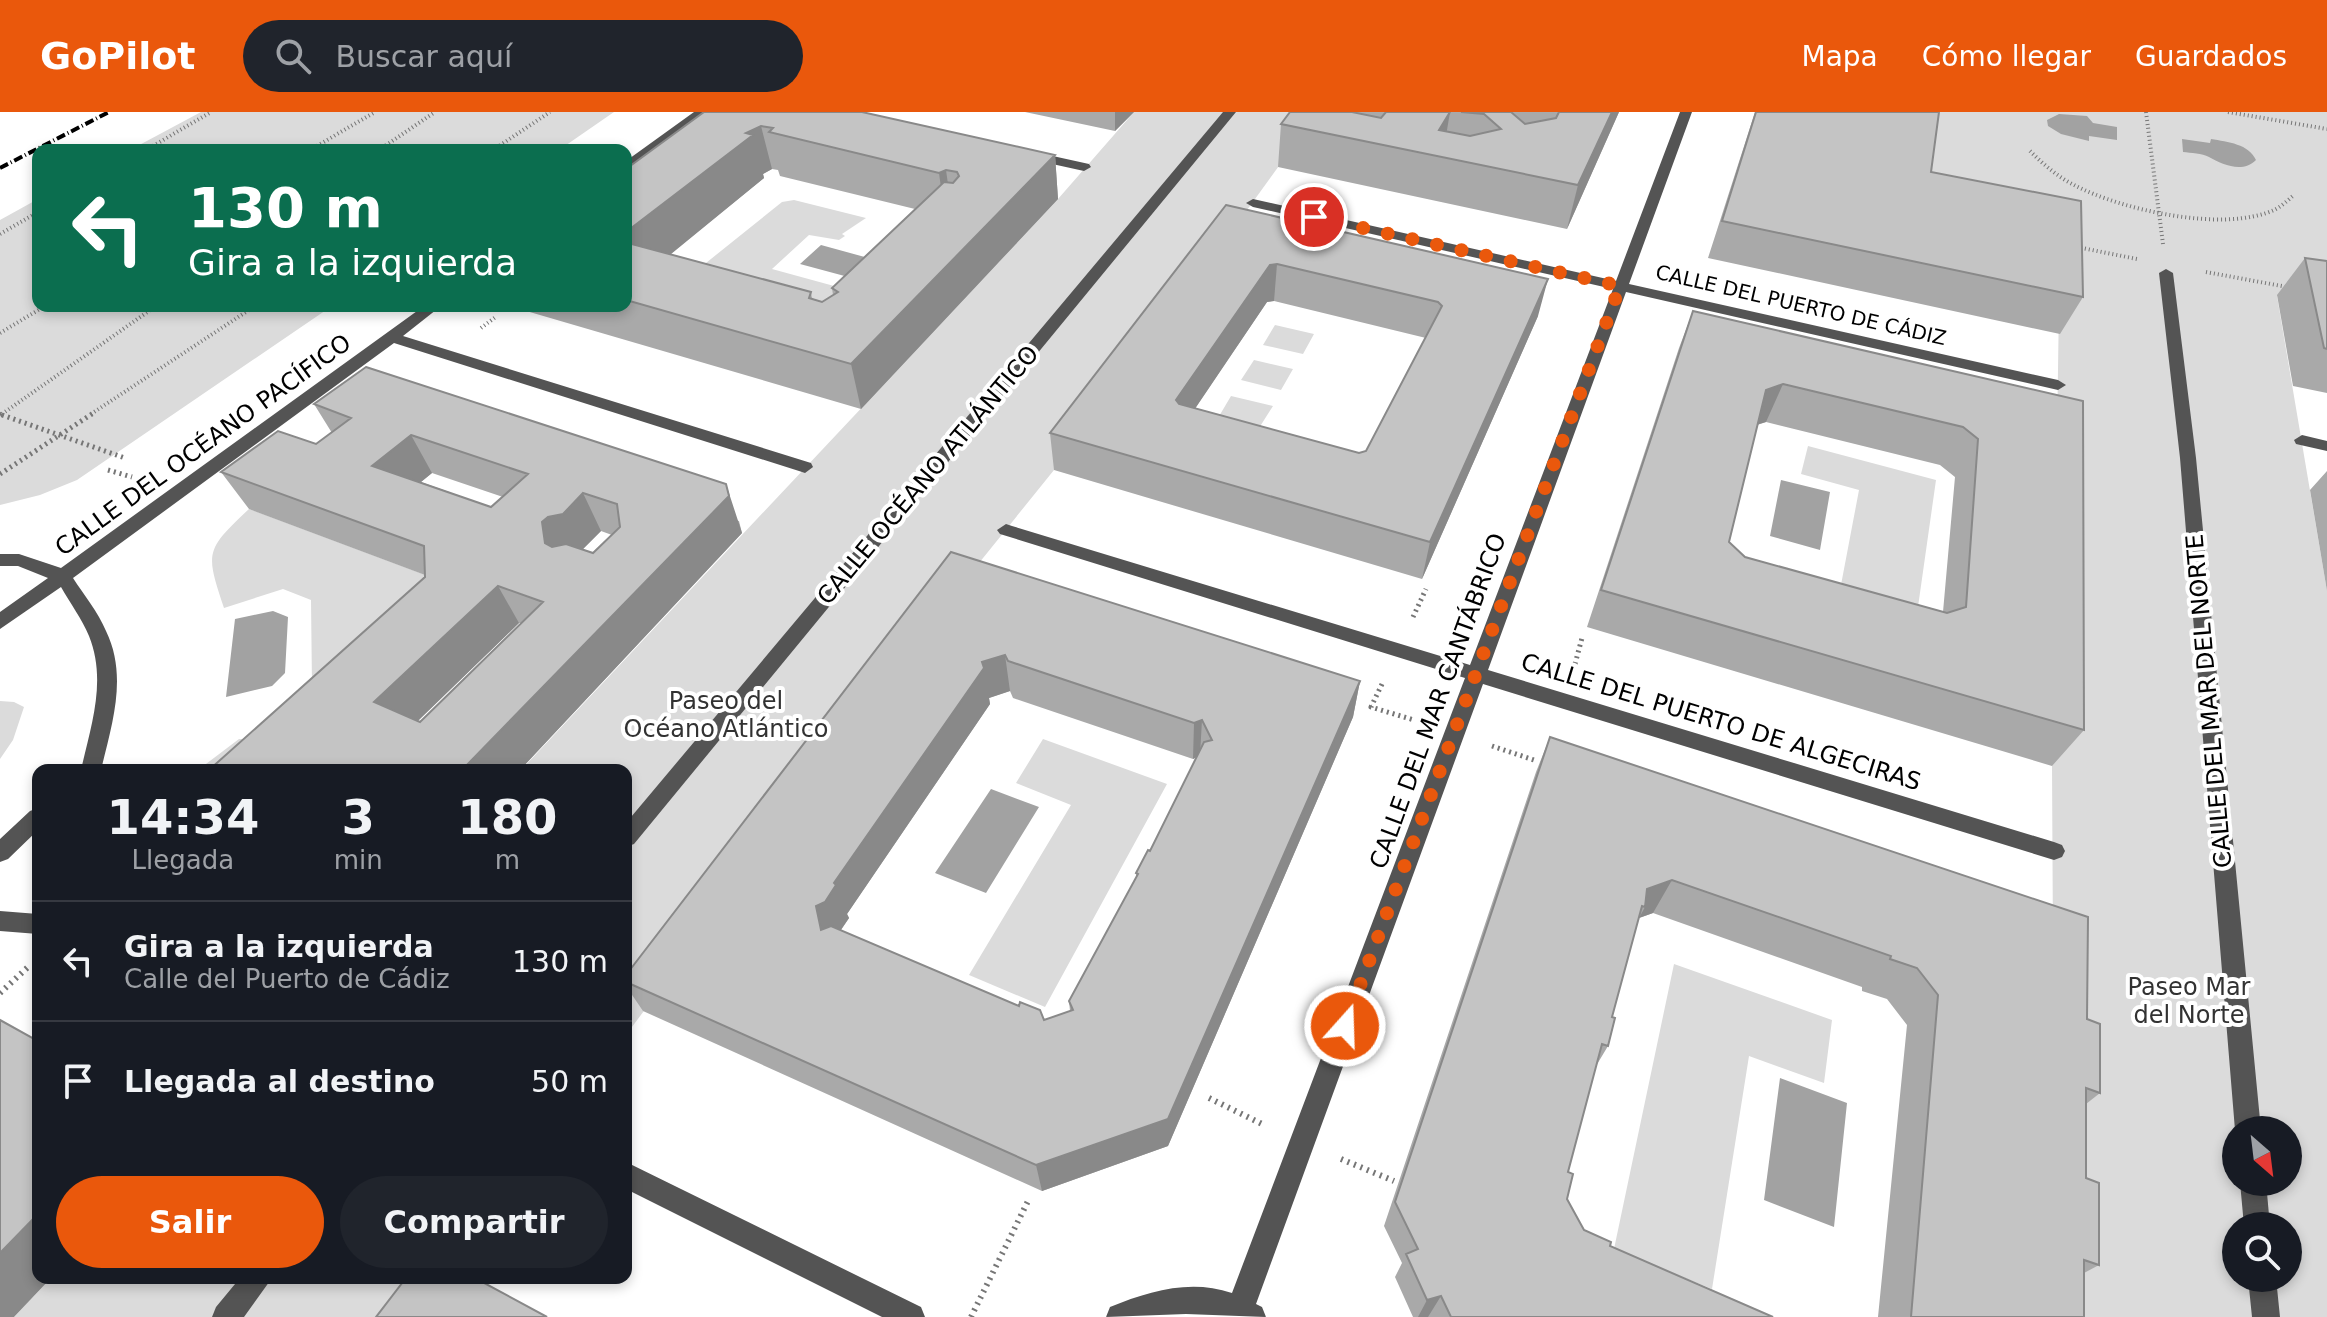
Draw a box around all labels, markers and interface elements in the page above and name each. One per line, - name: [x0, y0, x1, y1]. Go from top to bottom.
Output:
- search box: [243, 20, 803, 92]
- text: GoPilot: [40, 34, 195, 78]
- icon: search: [271, 34, 315, 78]
- text: Buscar aquí: [335, 39, 512, 74]
- text: Mapa: [1801, 40, 1878, 73]
- text: Cómo llegar: [1922, 40, 2091, 73]
- text: Guardados: [2135, 40, 2287, 73]
- text: 130 m: [188, 175, 383, 240]
- icon: left: [56, 176, 160, 280]
- pin: [1280, 183, 1348, 251]
- icon: arrive: [1292, 195, 1336, 239]
- text: Gira a la izquierda: [188, 242, 517, 283]
- street label: CALLE DEL PUERTO DE CÁDIZ: [1653, 260, 1949, 350]
- street label: CALLE DEL OCÉANO PACÍFICO: [49, 328, 356, 562]
- street label: CALLE OCÉANO ATLÁNTICO: [811, 339, 1045, 610]
- street label: CALLE DEL MAR CANTÁBRICO: [1363, 529, 1512, 873]
- street label: CALLE DEL MAR DEL NORTE: [2180, 533, 2238, 869]
- street label: CALLE DEL PUERTO DE ALGECIRAS: [1518, 648, 1924, 796]
- park label: Paseo del Océano Atlántico: [623, 687, 829, 743]
- text: 14:34: [106, 789, 259, 845]
- text: 3: [342, 789, 375, 845]
- text: 180: [457, 789, 557, 845]
- text: Llegada: [132, 845, 234, 875]
- text: min: [334, 845, 383, 875]
- text: m: [495, 845, 520, 875]
- text: Gira a la izquierda: [124, 929, 434, 964]
- icon: left: [56, 939, 100, 983]
- text: 130 m: [512, 944, 608, 979]
- text: Calle del Puerto de Cádiz: [124, 964, 450, 994]
- park label: Paseo Mar del Norte: [2128, 973, 2251, 1029]
- position arrow: [1303, 984, 1387, 1068]
- icon: arrive: [56, 1059, 100, 1103]
- text: Llegada al destino: [124, 1064, 435, 1099]
- text: 50 m: [531, 1064, 608, 1099]
- north arrow: [2222, 1116, 2302, 1196]
- map controls: [2222, 1116, 2302, 1292]
- button: Salir: [56, 1176, 324, 1268]
- button: Compartir: [340, 1176, 608, 1268]
- button: search: [2222, 1212, 2302, 1292]

